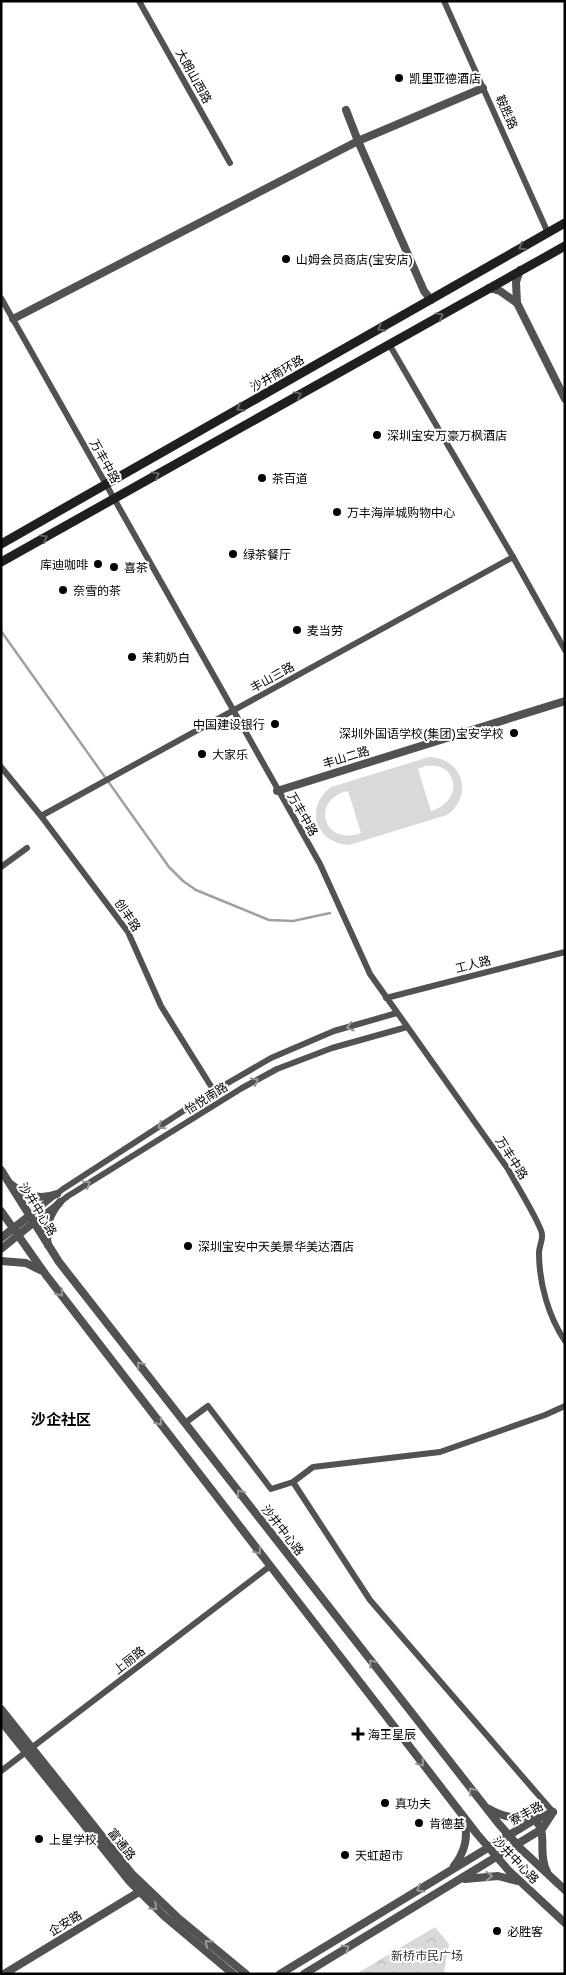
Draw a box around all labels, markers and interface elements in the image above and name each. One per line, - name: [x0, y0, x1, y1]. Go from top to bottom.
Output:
- street label: 大朗山西路: [173, 46, 215, 106]
- place label: 凯里亚德酒店: [409, 71, 481, 86]
- marker: 凯里亚德酒店: [393, 72, 405, 84]
- street label: 鞍胜路: [493, 92, 521, 132]
- one-way arrow: [519, 241, 528, 251]
- place label: 山姆会员商店(宝安店): [296, 252, 413, 267]
- marker: 山姆会员商店(宝安店): [280, 253, 292, 265]
- one-way arrow: [434, 312, 443, 322]
- one-way arrow: [378, 321, 387, 331]
- street label: 沙井南环路: [247, 352, 307, 394]
- one-way arrow: [292, 392, 301, 402]
- one-way arrow: [236, 402, 245, 412]
- place label: 深圳宝安万豪万枫酒店: [387, 428, 507, 443]
- marker: 深圳宝安万豪万枫酒店: [371, 429, 383, 441]
- street label: 万丰中路: [87, 436, 123, 486]
- one-way arrow: [151, 471, 160, 481]
- place label: 茶百道: [272, 471, 308, 486]
- marker: 茶百道: [256, 472, 268, 484]
- place label: 万丰海岸城购物中心: [347, 505, 455, 520]
- marker: 万丰海岸城购物中心: [331, 506, 343, 518]
- one-way arrow: [38, 534, 47, 544]
- place label: 绿茶餐厅: [243, 547, 291, 562]
- marker: 绿茶餐厅: [227, 548, 239, 560]
- place label: 库迪咖啡: [40, 557, 88, 572]
- marker: 库迪咖啡: [92, 558, 104, 570]
- place label: 喜茶: [124, 560, 148, 575]
- marker: 喜茶: [108, 561, 120, 573]
- place label: 奈雪的茶: [73, 583, 121, 598]
- marker: 奈雪的茶: [57, 584, 69, 596]
- place label: 麦当劳: [307, 623, 343, 638]
- marker: 麦当劳: [291, 624, 303, 636]
- place label: 茉莉奶白: [142, 650, 190, 665]
- marker: 茉莉奶白: [126, 651, 138, 663]
- street label: 丰山三路: [247, 659, 297, 695]
- place label: 中国建设银行: [193, 717, 265, 732]
- marker: 中国建设银行: [269, 718, 281, 730]
- place label: 深圳外国语学校(集团)宝安学校: [339, 726, 504, 741]
- marker: 深圳外国语学校(集团)宝安学校: [508, 727, 520, 739]
- street label: 丰山二路: [321, 743, 371, 771]
- place label: 大家乐: [212, 747, 248, 762]
- marker: 大家乐: [196, 748, 208, 760]
- street label: 万丰中路: [285, 789, 321, 839]
- street label: 创丰路: [112, 896, 144, 934]
- street label: 工人路: [454, 952, 492, 976]
- one-way arrow: [347, 1021, 355, 1031]
- one-way arrow: [250, 1077, 259, 1087]
- street label: 怡悦南路: [182, 1079, 230, 1117]
- one-way arrow: [157, 1120, 166, 1129]
- street label: 万丰中路: [493, 1134, 531, 1182]
- street label: 沙井中心路: [16, 1180, 60, 1238]
- one-way arrow: [82, 1181, 91, 1191]
- place label: 深圳宝安中天美景华美达酒店: [198, 1239, 354, 1254]
- marker: 深圳宝安中天美景华美达酒店: [182, 1240, 194, 1252]
- one-way arrow: [54, 1288, 63, 1297]
- one-way arrow: [137, 1362, 145, 1371]
- district label: 沙企社区: [31, 1410, 91, 1428]
- one-way arrow: [153, 1416, 161, 1425]
- one-way arrow: [237, 1489, 246, 1499]
- street label: 沙井中心路: [259, 1502, 307, 1558]
- one-way arrow: [252, 1545, 261, 1555]
- street label: 上丽路: [110, 1643, 148, 1677]
- one-way arrow: [369, 1659, 378, 1668]
- place label: 海王星辰: [368, 1727, 416, 1742]
- marker: 海王星辰: [352, 1728, 364, 1740]
- one-way arrow: [416, 1757, 424, 1766]
- one-way arrow: [469, 1787, 478, 1796]
- place label: 真功夫: [395, 1796, 431, 1811]
- marker: 真功夫: [379, 1797, 391, 1809]
- street label: 寮丰路: [507, 1798, 545, 1828]
- place label: 肯德基: [429, 1816, 465, 1831]
- marker: 肯德基: [413, 1817, 425, 1829]
- street label: 富通路: [105, 1825, 139, 1863]
- place label: 上星学校: [49, 1832, 97, 1847]
- marker: 上星学校: [33, 1833, 45, 1845]
- street label: 沙井中心路: [490, 1833, 542, 1887]
- place label: 天虹超市: [355, 1848, 403, 1863]
- marker: 天虹超市: [339, 1849, 351, 1861]
- one-way arrow: [486, 1871, 494, 1881]
- one-way arrow: [417, 1882, 426, 1892]
- one-way arrow: [149, 1901, 158, 1910]
- street label: 企安路: [46, 1907, 84, 1939]
- place label: 必胜客: [507, 1924, 543, 1939]
- marker: 必胜客: [491, 1925, 503, 1937]
- one-way arrow: [205, 1940, 214, 1948]
- one-way arrow: [341, 1945, 350, 1955]
- park label: 新桥市民广场: [391, 1948, 463, 1963]

